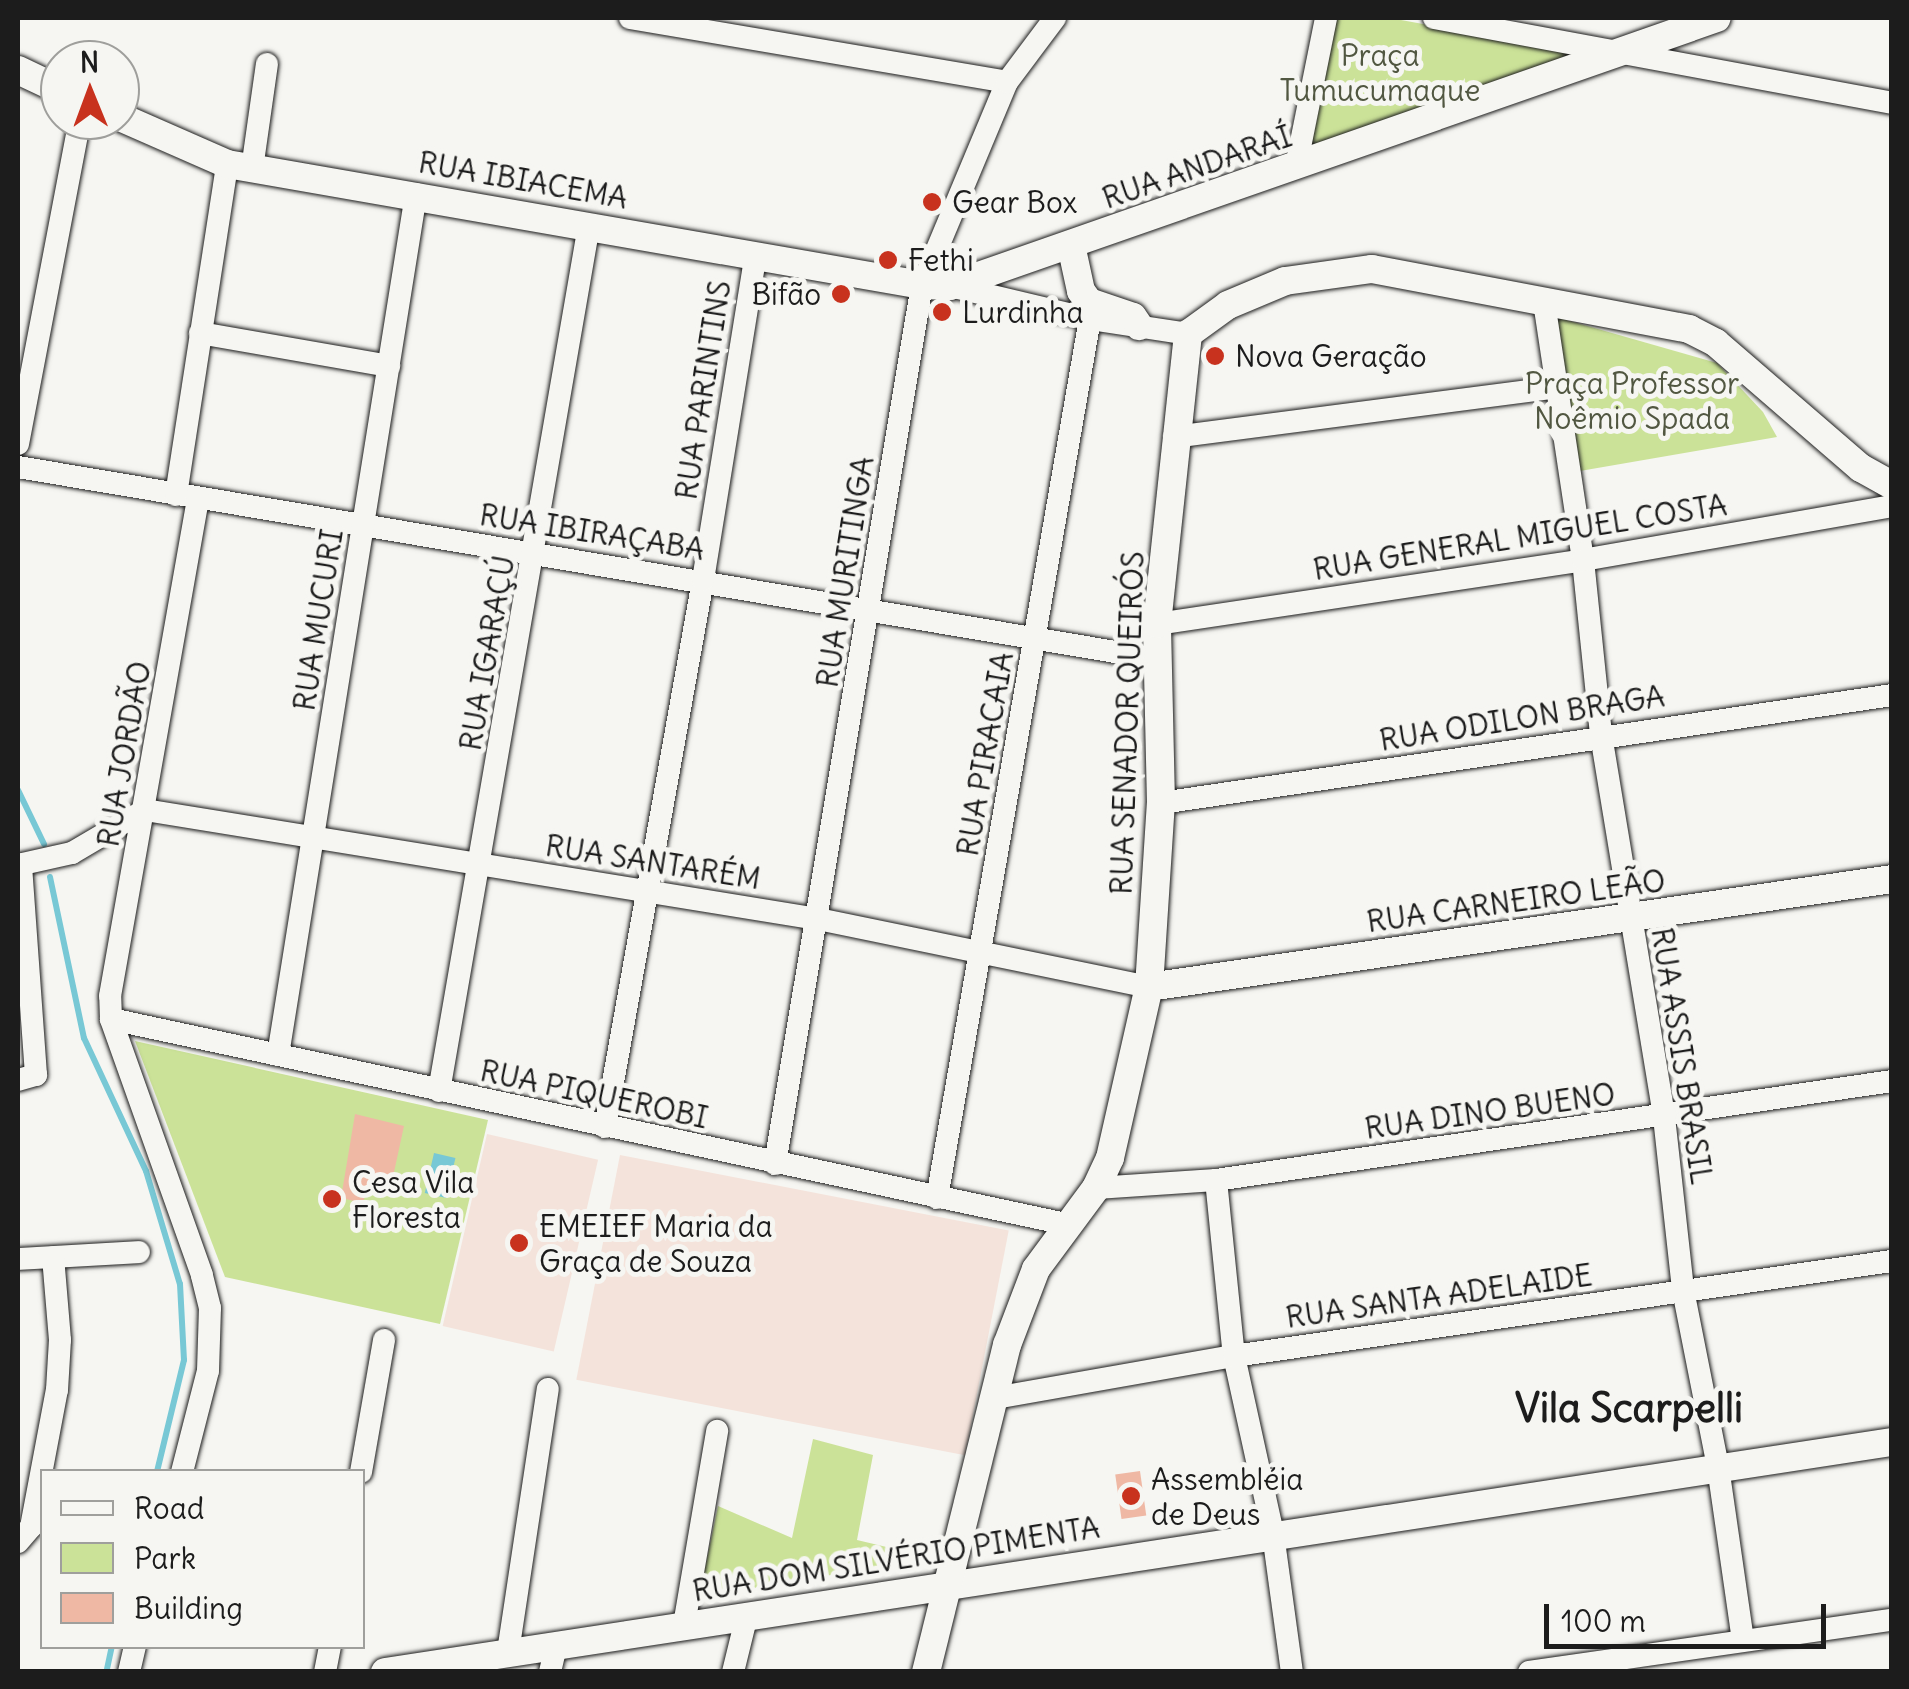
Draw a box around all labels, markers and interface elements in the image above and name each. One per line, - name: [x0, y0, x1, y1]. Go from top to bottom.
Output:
- park label: Praça Tumucumaque: [1280, 37, 1480, 108]
- north arrow: [40, 40, 140, 140]
- text: N: [80, 44, 99, 80]
- street label: RUA ANDARAÍ: [1098, 118, 1296, 216]
- street label: RUA IBIACEMA: [416, 144, 630, 216]
- place label: Gear Box: [952, 184, 1077, 220]
- marker: Gear Box: [921, 191, 943, 213]
- place label: Fethi: [908, 242, 974, 278]
- marker: Fethi: [877, 249, 899, 271]
- place label: Bifão: [751, 276, 821, 312]
- street label: RUA PARINTINS: [668, 278, 738, 502]
- marker: Bifão: [830, 283, 852, 305]
- place label: Lurdinha: [962, 294, 1084, 330]
- marker: Lurdinha: [931, 301, 953, 323]
- place label: Nova Geração: [1235, 338, 1427, 374]
- marker: Nova Geração: [1204, 345, 1226, 367]
- park label: Praça Professor Noêmio Spada: [1525, 365, 1739, 436]
- street label: RUA MURITINGA: [809, 454, 881, 690]
- street label: RUA GENERAL MIGUEL COSTA: [1311, 486, 1729, 588]
- street label: RUA IBIRAÇABA: [477, 496, 707, 568]
- street label: RUA MUCURI: [286, 527, 350, 713]
- street label: RUA SENADOR QUEIRÓS: [1103, 551, 1151, 895]
- street label: RUA IGARAÇÚ: [452, 553, 522, 753]
- street label: RUA PIRACAIA: [949, 649, 1021, 859]
- street label: RUA JORDÃO: [90, 658, 158, 850]
- street label: RUA ODILON BRAGA: [1377, 678, 1667, 758]
- street label: RUA SANTARÉM: [543, 827, 763, 897]
- street label: RUA CARNEIRO LEÃO: [1364, 862, 1668, 940]
- street label: RUA ASSIS BRASIL: [1644, 925, 1720, 1187]
- street label: RUA PIQUEROBI: [477, 1052, 711, 1136]
- street label: RUA DINO BUENO: [1362, 1076, 1618, 1146]
- place label: Cesa Vila Floresta: [352, 1164, 474, 1234]
- marker: Cesa Vila Floresta: [321, 1188, 343, 1210]
- place label: EMEIEF Maria da Graça de Souza: [539, 1208, 773, 1278]
- marker: EMEIEF Maria da Graça de Souza: [508, 1232, 530, 1254]
- street label: RUA SANTA ADELAIDE: [1283, 1257, 1595, 1335]
- district label: Vila Scarpelli: [1515, 1384, 1743, 1432]
- place label: Assembléia de Deus: [1151, 1461, 1303, 1532]
- legend: [40, 1469, 365, 1649]
- marker: Assembléia de Deus: [1120, 1485, 1142, 1507]
- text: Road: [134, 1489, 204, 1527]
- street label: RUA DOM SILVÉRIO PIMENTA: [690, 1509, 1102, 1609]
- text: Park: [134, 1539, 196, 1577]
- scale bar: [1549, 1584, 1832, 1646]
- text: Building: [134, 1589, 243, 1627]
- text: 100 m: [1561, 1602, 1646, 1640]

